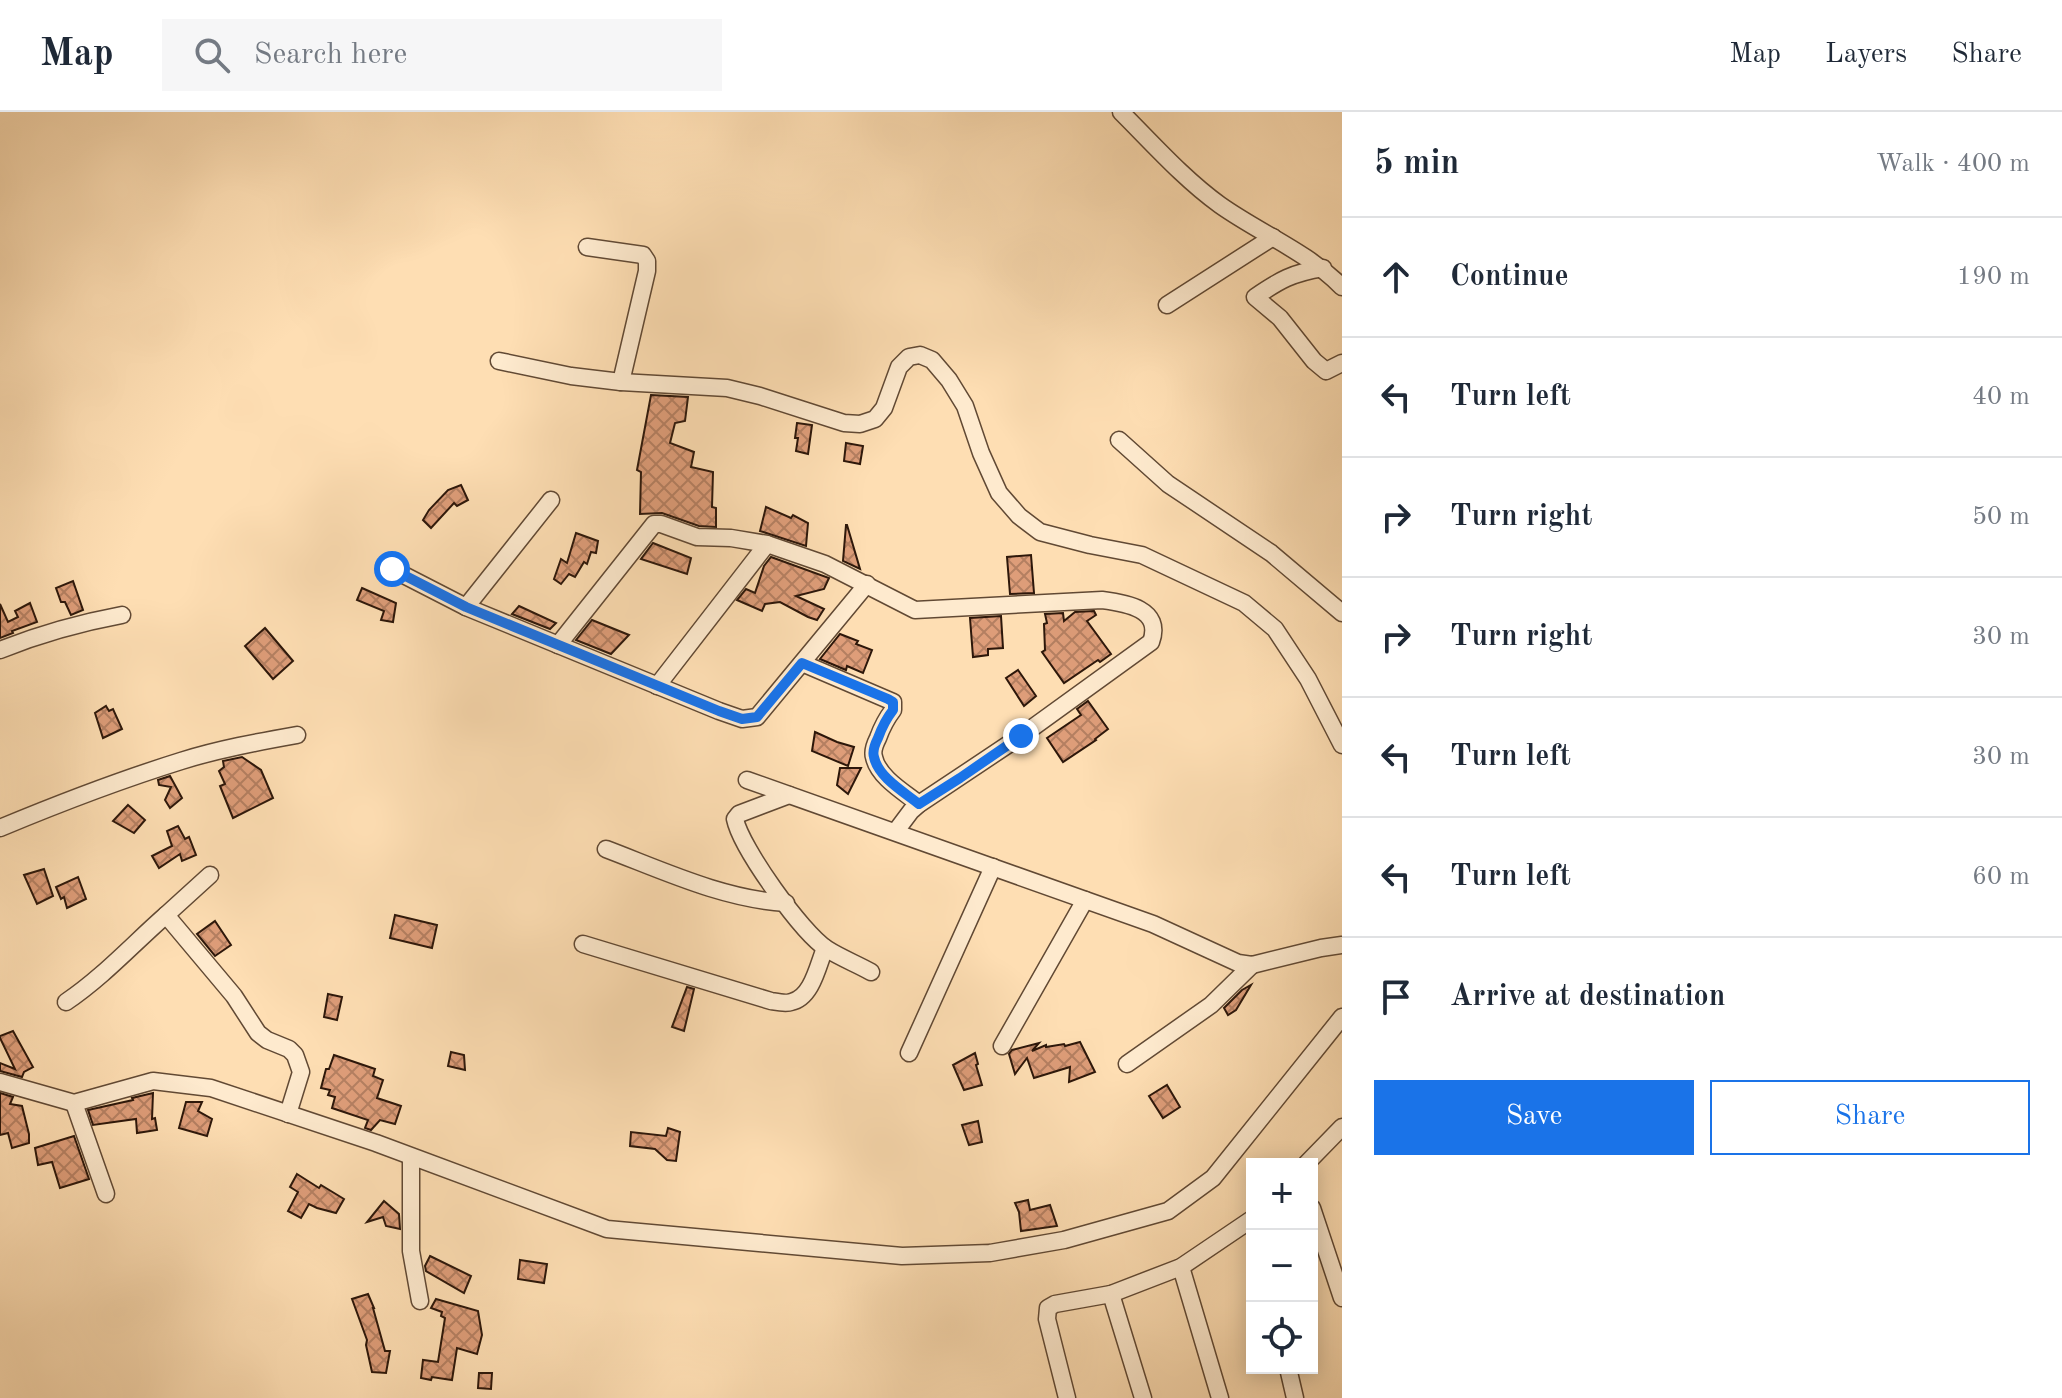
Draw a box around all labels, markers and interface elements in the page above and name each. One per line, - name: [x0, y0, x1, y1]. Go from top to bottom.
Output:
- search box: [162, 19, 722, 91]
- icon: search: [190, 33, 234, 77]
- text: Map: [40, 36, 114, 74]
- text: Search here: [254, 40, 407, 70]
- text: Map: [1729, 41, 1781, 69]
- text: Layers: [1825, 41, 1907, 69]
- text: Share: [1951, 41, 2022, 69]
- text: 5 min: [1374, 147, 1459, 181]
- text: Walk · 400 m: [1876, 151, 2030, 177]
- icon: ahead: [1374, 255, 1418, 299]
- text: Continue: [1450, 262, 1569, 292]
- text: 190 m: [1957, 264, 2030, 290]
- icon: left: [1374, 375, 1418, 419]
- text: Turn left: [1450, 382, 1571, 412]
- text: 40 m: [1972, 384, 2030, 410]
- icon: right: [1374, 495, 1418, 539]
- text: Turn right: [1450, 502, 1592, 532]
- text: 50 m: [1972, 504, 2030, 530]
- route start: [374, 551, 410, 587]
- icon: right: [1374, 615, 1418, 659]
- text: Turn right: [1450, 622, 1592, 652]
- text: 30 m: [1972, 624, 2030, 650]
- route end: [1003, 718, 1039, 754]
- icon: left: [1374, 735, 1418, 779]
- text: Turn left: [1450, 742, 1571, 772]
- text: 30 m: [1972, 744, 2030, 770]
- icon: left: [1374, 855, 1418, 899]
- text: Turn left: [1450, 862, 1571, 892]
- text: 60 m: [1972, 864, 2030, 890]
- icon: arrive: [1374, 975, 1418, 1019]
- text: Arrive at destination: [1450, 982, 1725, 1012]
- button: Save: [1374, 1080, 1694, 1155]
- button: Share: [1710, 1080, 2030, 1155]
- map controls: [1246, 1158, 1318, 1374]
- button: +: [1246, 1158, 1318, 1230]
- button: −: [1246, 1230, 1318, 1302]
- button: locate: [1246, 1302, 1318, 1374]

